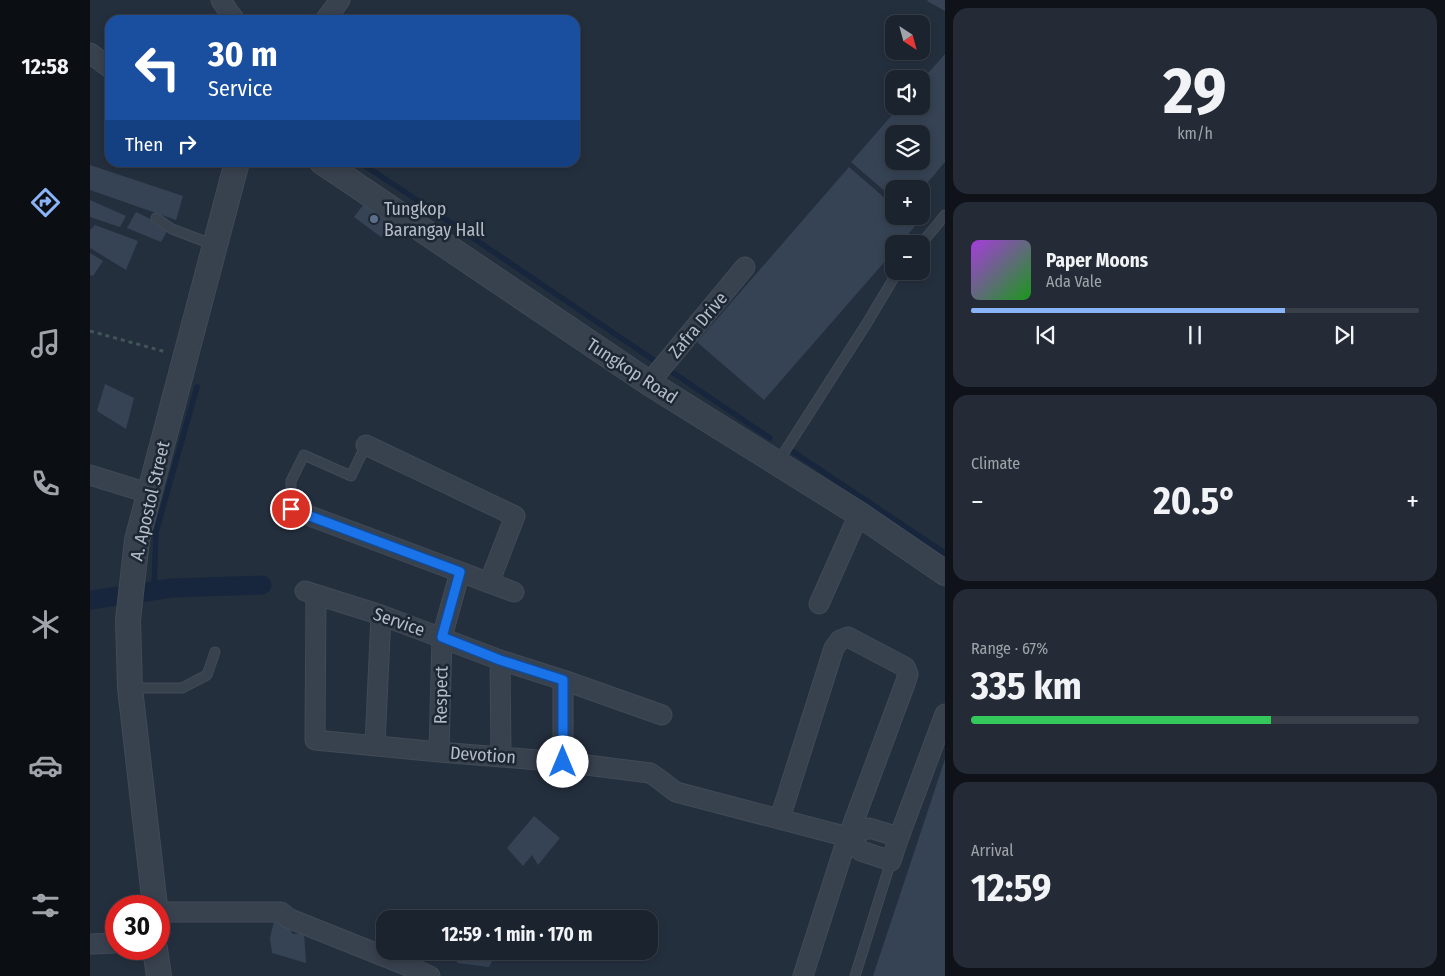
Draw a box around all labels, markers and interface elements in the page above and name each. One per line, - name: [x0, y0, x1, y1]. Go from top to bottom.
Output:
- north arrow: [885, 15, 930, 60]
- map controls: [885, 15, 930, 280]
- text: 30 m: [208, 33, 278, 75]
- icon: left: [125, 35, 190, 100]
- text: 29: [1163, 52, 1227, 130]
- text: 12:58: [21, 53, 69, 80]
- button: sound: [885, 70, 930, 115]
- text: Service: [208, 75, 273, 102]
- text: km/h: [1177, 124, 1213, 143]
- button: layers: [885, 125, 930, 170]
- icon: right: [173, 130, 201, 158]
- text: Then: [125, 133, 163, 156]
- button: +: [885, 180, 930, 225]
- icon: directions: [28, 185, 63, 220]
- place label: Tungkop Barangay Hall: [384, 198, 485, 241]
- marker: Tungkop Barangay Hall: [368, 213, 380, 225]
- button: −: [885, 235, 930, 280]
- text: Paper Moons: [1046, 249, 1148, 272]
- text: Ada Vale: [1046, 272, 1102, 291]
- street label: Zafra Drive: [664, 287, 732, 362]
- icon: previous: [1032, 321, 1060, 349]
- icon: pause: [1181, 321, 1209, 349]
- icon: next: [1330, 321, 1358, 349]
- icon: music: [28, 326, 63, 361]
- street label: Tungkop Road: [582, 334, 682, 408]
- street label: A. Apostol Street: [126, 439, 174, 563]
- text: Climate: [971, 454, 1020, 473]
- icon: phone: [28, 466, 63, 501]
- text: 20.5°: [1153, 478, 1237, 524]
- text: −: [971, 485, 984, 518]
- text: +: [1406, 485, 1419, 518]
- pin: [270, 488, 312, 530]
- icon: arrive: [277, 495, 305, 523]
- street label: Service: [370, 603, 428, 641]
- icon: climate: [28, 607, 63, 642]
- text: Range · 67%: [971, 639, 1048, 658]
- text: 335 km: [971, 663, 1082, 709]
- street label: Respect: [429, 666, 453, 724]
- position arrow: [536, 735, 588, 787]
- street label: Devotion: [449, 742, 517, 768]
- icon: car: [28, 748, 63, 783]
- text: Arrival: [971, 841, 1013, 860]
- text: 12:59: [971, 865, 1051, 911]
- icon: filters: [28, 888, 63, 923]
- speed limit sign: 30: [105, 895, 170, 960]
- text: 12:59 · 1 min · 170 m: [442, 923, 592, 946]

